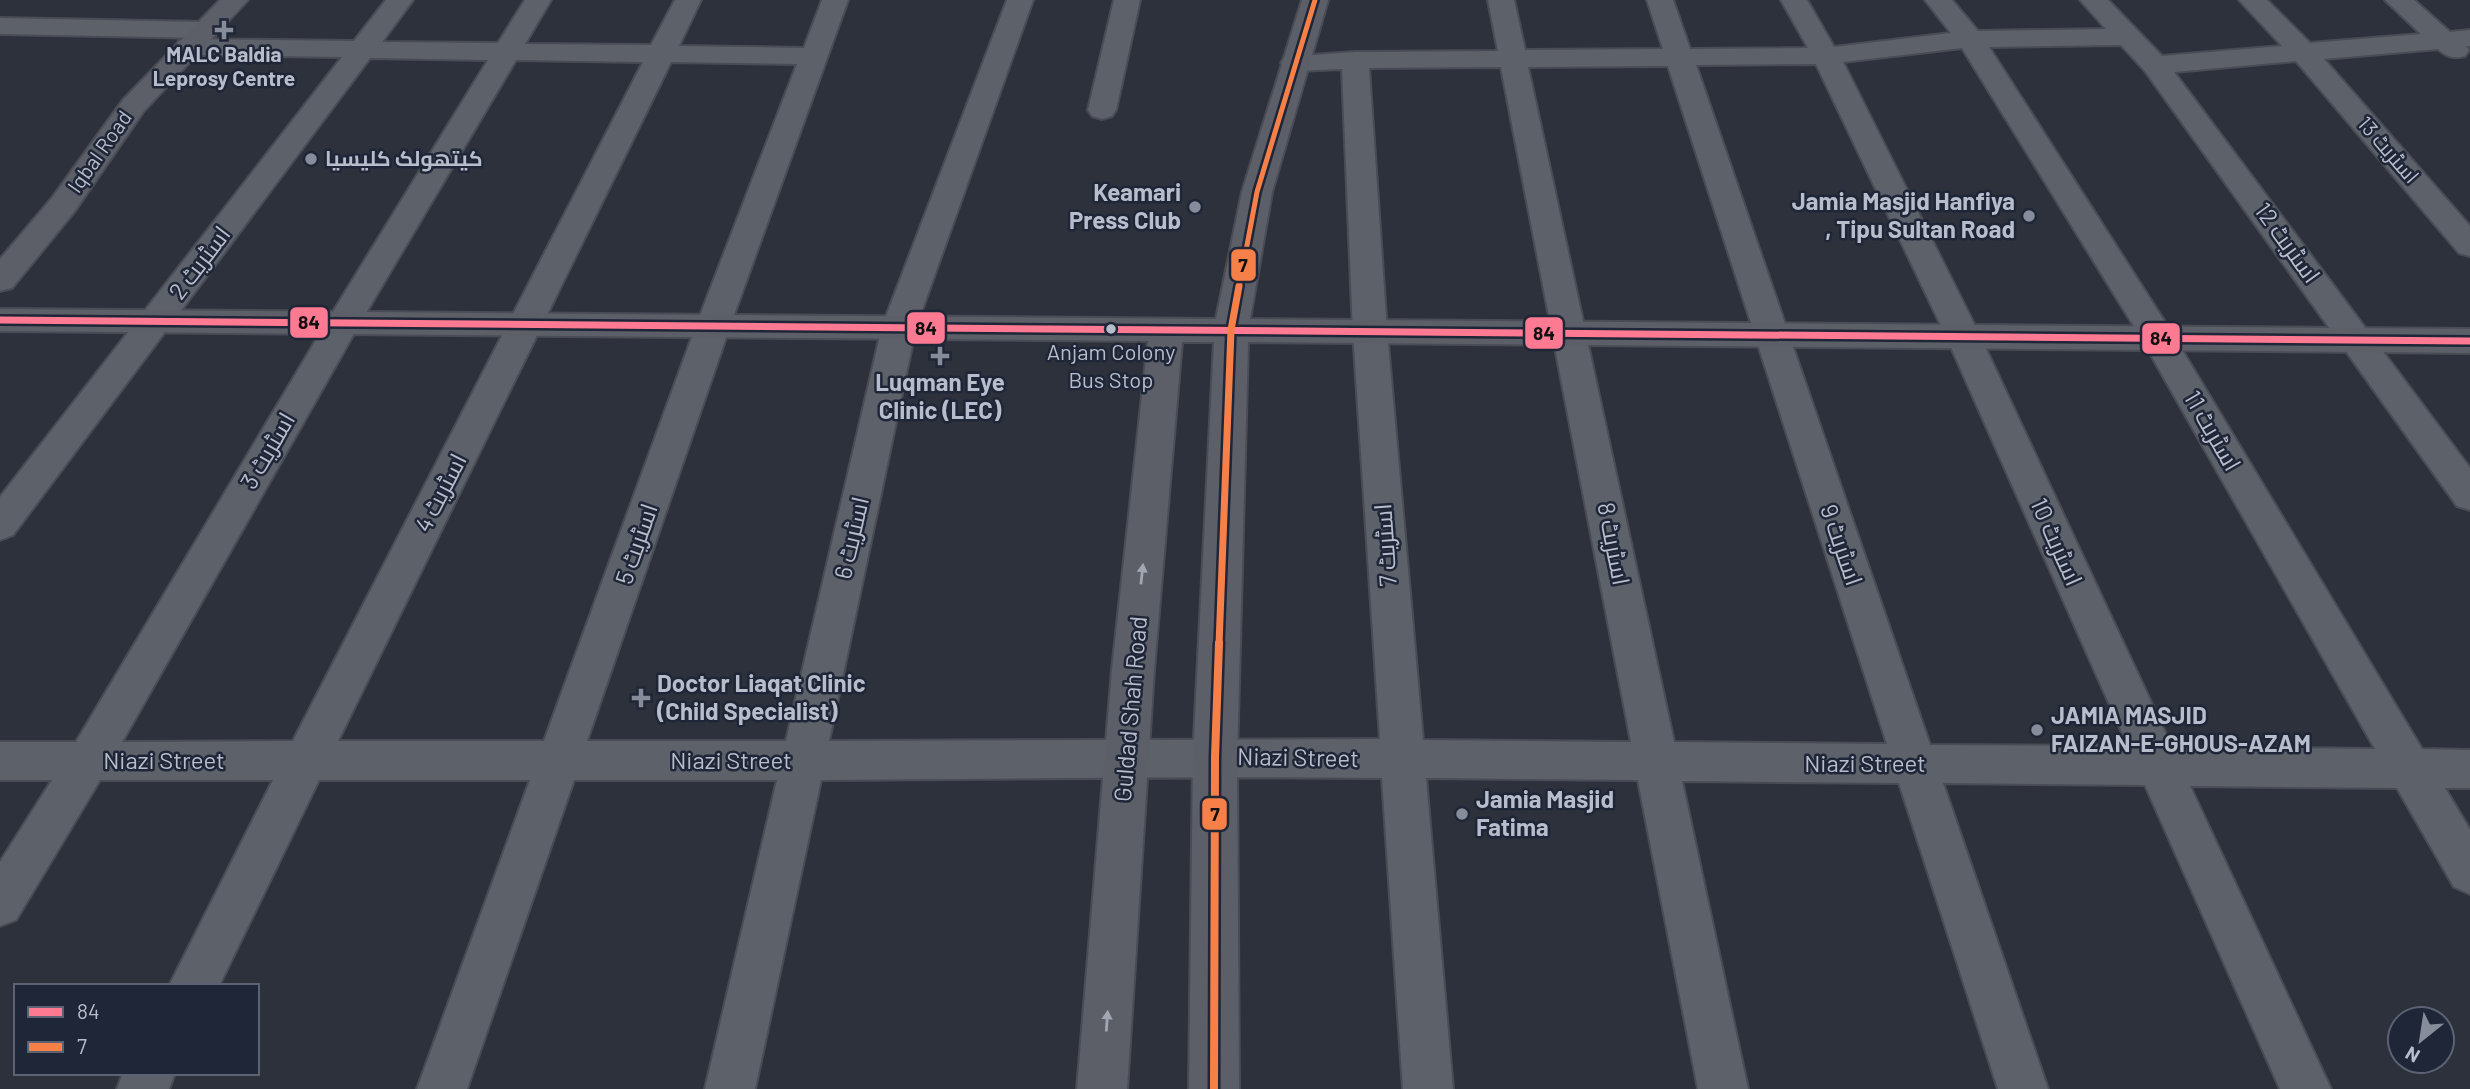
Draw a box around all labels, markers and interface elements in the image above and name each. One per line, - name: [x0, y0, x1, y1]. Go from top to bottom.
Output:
- marker: MALC Baldia Leprosy Centre: [214, 20, 234, 40]
- place label: MALC Baldia Leprosy Centre: [153, 41, 295, 90]
- street label: Iqbal Road: [61, 105, 136, 197]
- street label: اسٹریٹ 13: [2352, 110, 2425, 188]
- place label: کیتھولک کلیسیا: [325, 145, 483, 172]
- marker: کیتھولک کلیسیا: [303, 151, 319, 167]
- place label: Keamari Press Club: [1069, 177, 1181, 234]
- place label: Jamia Masjid Hanfiya , Tipu Sultan Road: [1792, 186, 2015, 243]
- street label: اسٹریٹ 12: [2249, 196, 2327, 288]
- marker: Keamari Press Club: [1187, 199, 1203, 215]
- marker: Jamia Masjid Hanfiya , Tipu Sultan Road: [2021, 208, 2037, 224]
- street label: اسٹریٹ 2: [162, 220, 236, 304]
- line badge: 7: [1230, 248, 1257, 282]
- text: 7: [1238, 253, 1248, 276]
- line badge: 84: [289, 306, 329, 339]
- text: 84: [298, 310, 320, 333]
- line badge: 84: [906, 311, 946, 345]
- text: 84: [915, 316, 937, 339]
- line badge: 84: [1524, 316, 1564, 350]
- text: 84: [1533, 321, 1555, 344]
- marker: Anjam Colony Bus Stop: [1104, 322, 1118, 336]
- line badge: 84: [2141, 322, 2181, 355]
- text: 84: [2150, 326, 2172, 349]
- place label: Anjam Colony Bus Stop: [1047, 338, 1175, 392]
- marker: Luqman Eye Clinic (LEC): [930, 346, 950, 366]
- place label: Luqman Eye Clinic (LEC): [875, 367, 1005, 424]
- street label: اسٹریٹ 11: [2179, 385, 2248, 476]
- street label: اسٹریٹ 3: [233, 407, 300, 494]
- street label: اسٹریٹ 4: [408, 448, 472, 537]
- street label: اسٹریٹ 10: [2025, 493, 2090, 590]
- street label: اسٹریٹ 6: [827, 494, 874, 582]
- street label: اسٹریٹ 5: [608, 499, 663, 588]
- street label: اسٹریٹ 8: [1592, 500, 1637, 588]
- street label: اسٹریٹ 9: [1815, 500, 1870, 589]
- street label: اسٹریٹ 7: [1367, 503, 1402, 587]
- one-way arrow: [1137, 563, 1148, 585]
- street label: Guldad Shah Road: [1107, 615, 1152, 803]
- place label: Doctor Liaqat Clinic (Child Specialist): [656, 668, 866, 725]
- marker: Doctor Liaqat Clinic (Child Specialist): [631, 688, 651, 708]
- place label: JAMIA MASJID FAIZAN-E-GHOUS-AZAM: [2051, 700, 2311, 757]
- marker: JAMIA MASJID FAIZAN-E-GHOUS-AZAM: [2029, 722, 2045, 738]
- street label: Niazi Street: [1237, 741, 1359, 772]
- street label: Niazi Street: [103, 745, 225, 774]
- street label: Niazi Street: [670, 745, 792, 774]
- street label: Niazi Street: [1804, 748, 1926, 777]
- place label: Jamia Masjid Fatima: [1476, 784, 1614, 841]
- line badge: 7: [1201, 797, 1228, 831]
- text: 7: [1210, 802, 1220, 825]
- marker: Jamia Masjid Fatima: [1454, 806, 1470, 822]
- legend: [14, 984, 259, 1075]
- text: 84: [77, 998, 100, 1023]
- north arrow: [2386, 1005, 2456, 1075]
- one-way arrow: [1102, 1010, 1113, 1032]
- text: 7: [77, 1033, 87, 1058]
- text: N: [2401, 1042, 2423, 1068]

